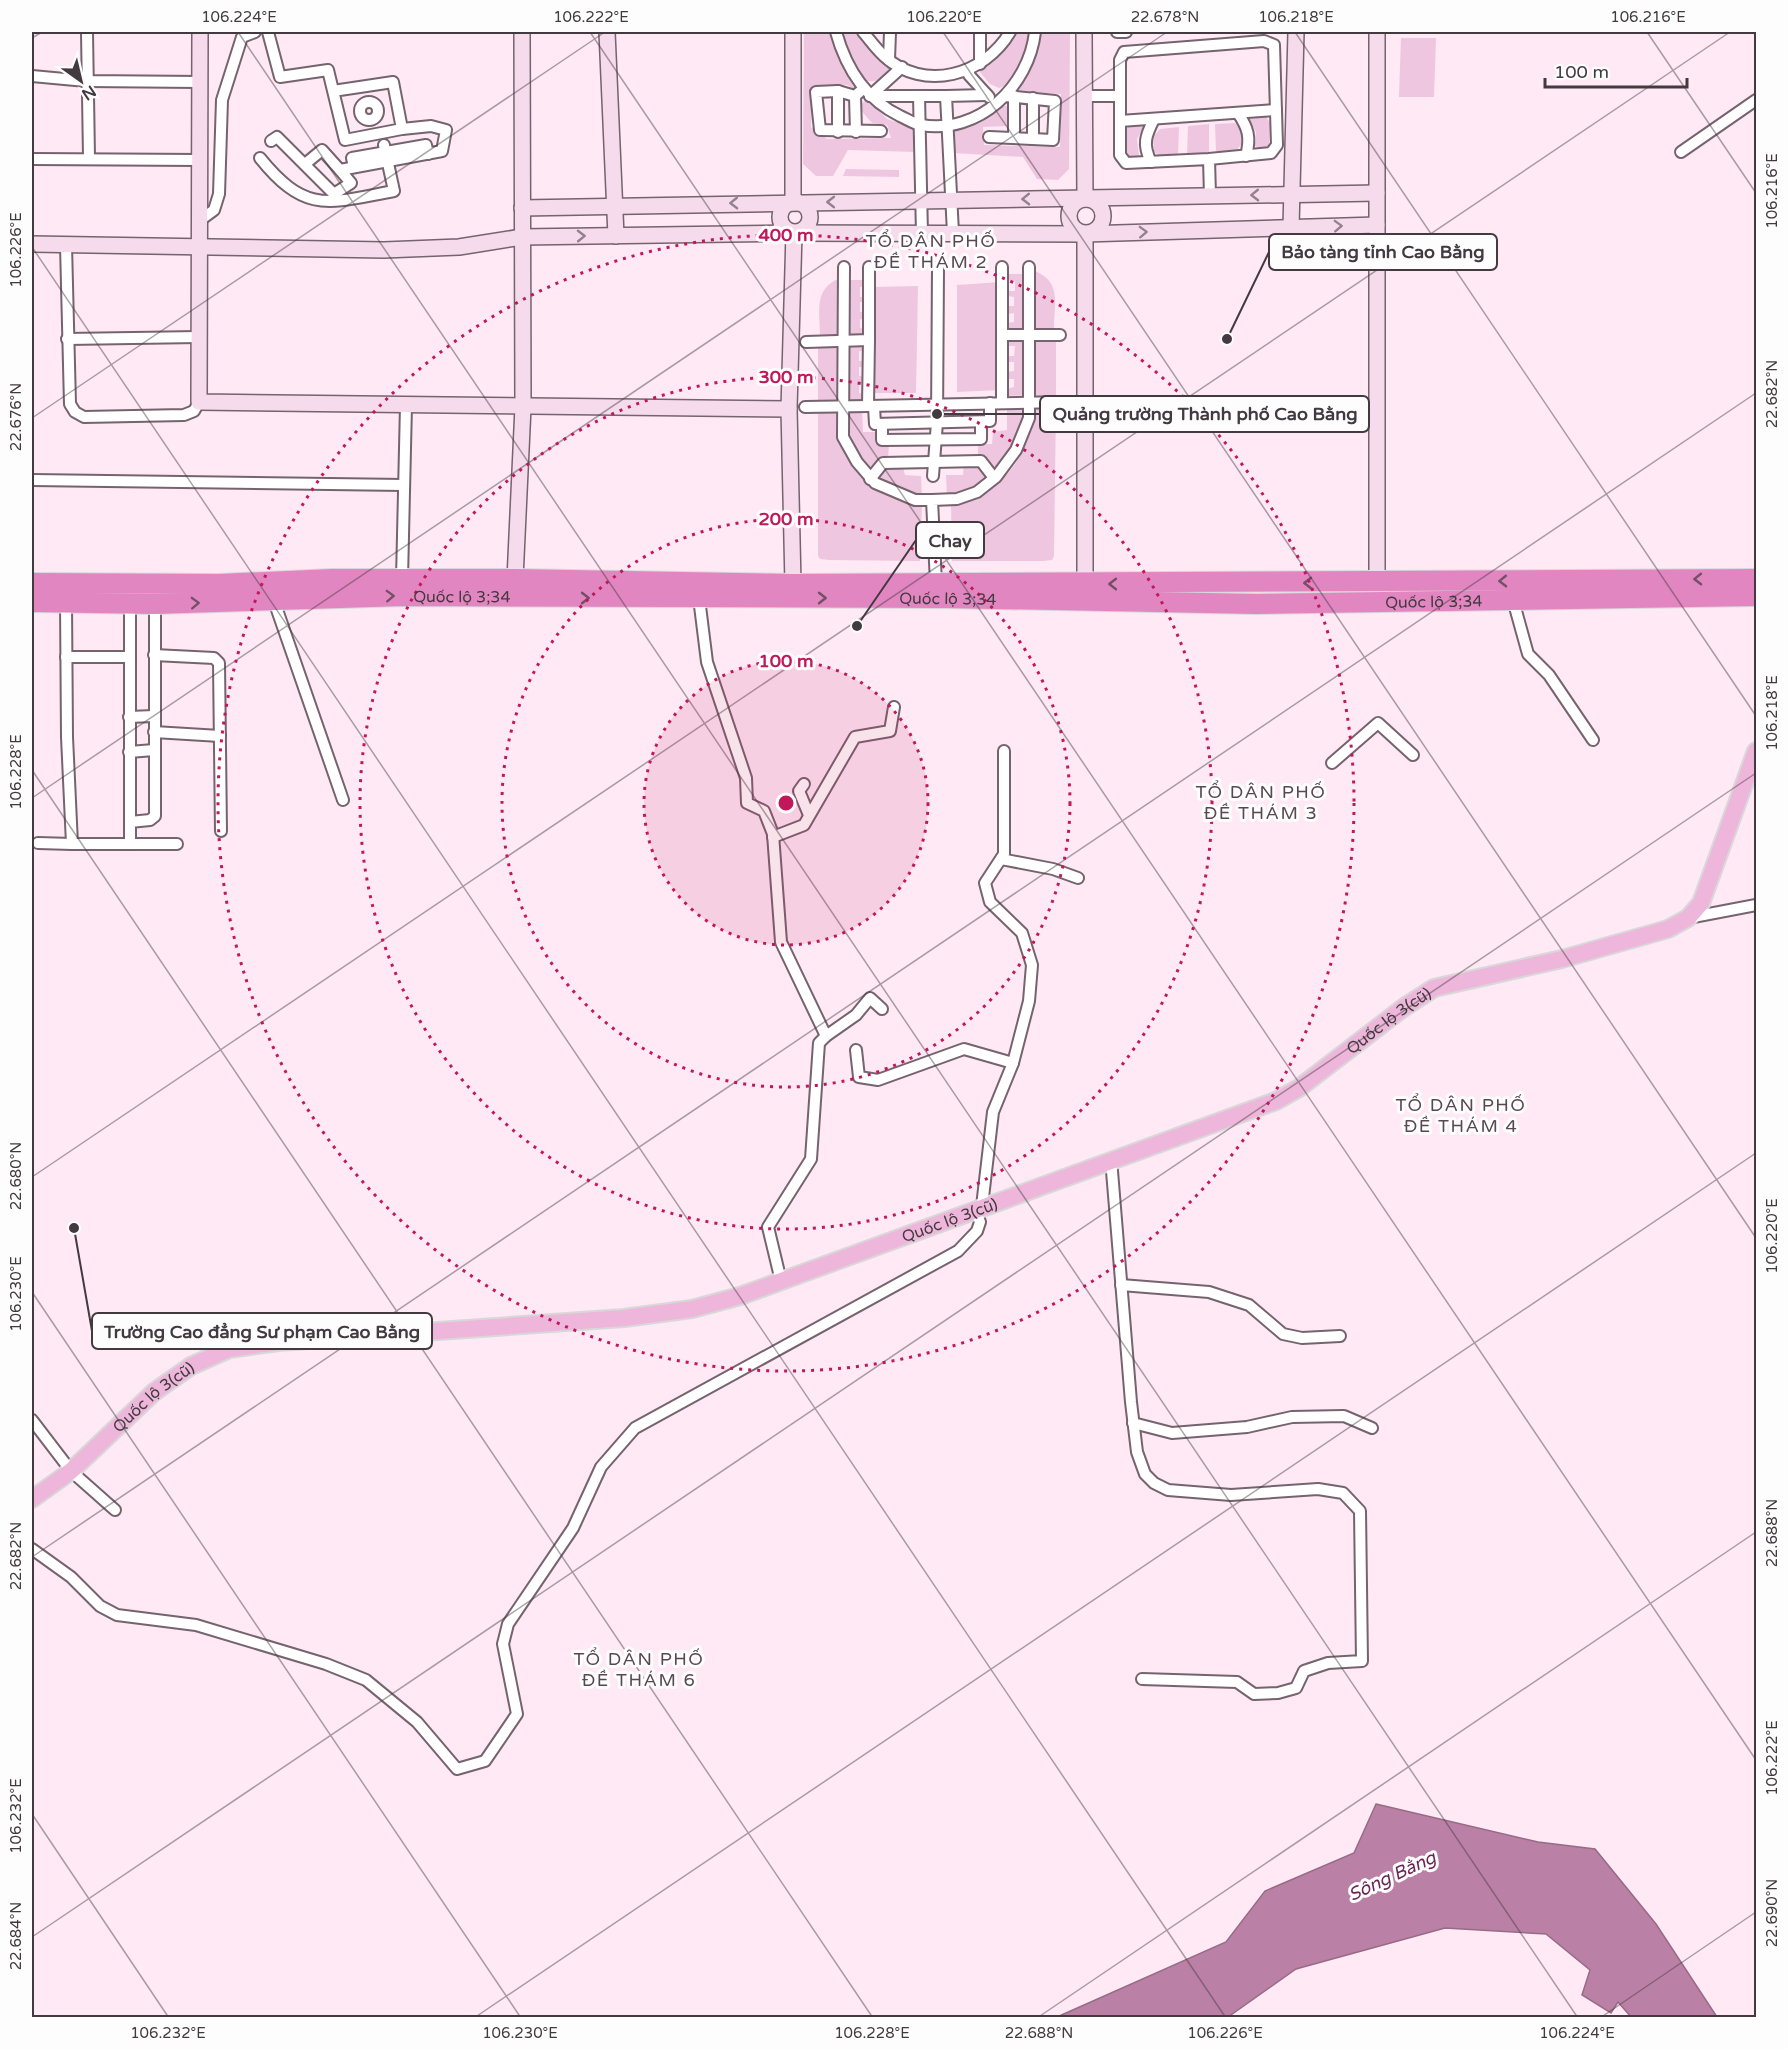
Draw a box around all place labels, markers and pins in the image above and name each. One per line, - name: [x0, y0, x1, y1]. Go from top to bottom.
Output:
- callout: Bảo tàng tỉnh Cao Bằng: [1269, 234, 1497, 270]
- callout: Quảng trường Thành phố Cao Bằng: [1040, 396, 1369, 432]
- callout: Chay: [916, 522, 984, 558]
- centre of rings: [776, 793, 796, 813]
- callout: Trường Cao đẳng Sư phạm Cao Bằng: [92, 1313, 432, 1349]

